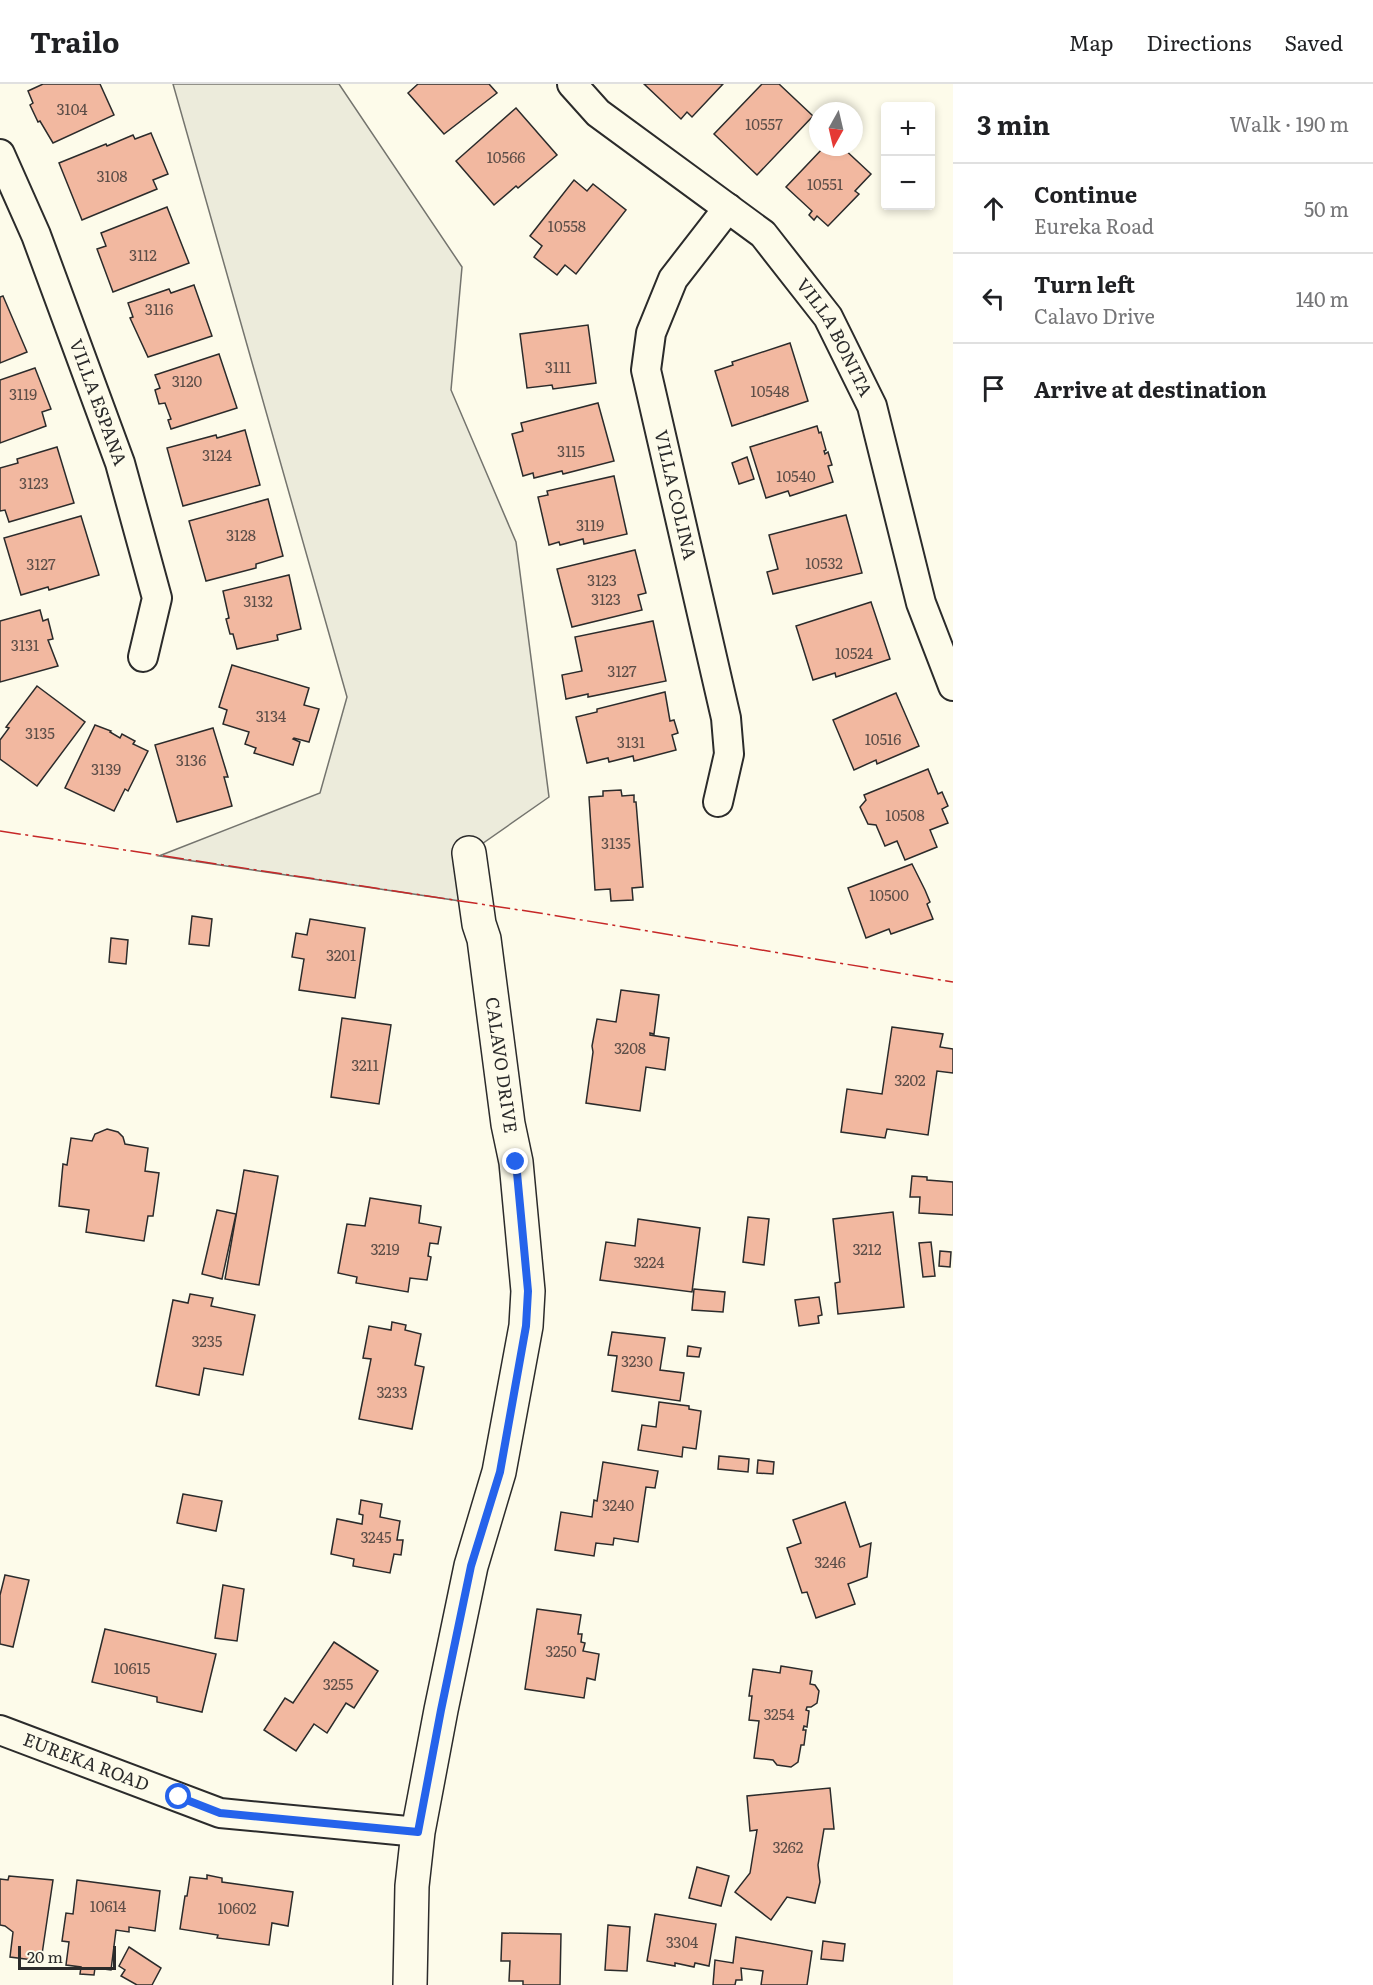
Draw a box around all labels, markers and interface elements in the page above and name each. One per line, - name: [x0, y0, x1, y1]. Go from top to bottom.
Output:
- text: Trailo: [30, 20, 119, 62]
- text: Map: [1069, 26, 1114, 57]
- text: Directions: [1147, 26, 1252, 57]
- text: Saved: [1285, 26, 1343, 57]
- house number: 3104: [56, 97, 88, 120]
- north arrow: [809, 102, 863, 156]
- map controls: [881, 102, 935, 210]
- button: +: [881, 102, 935, 156]
- text: 3 min: [977, 104, 1050, 143]
- text: Walk · 190 m: [1230, 108, 1349, 138]
- house number: 10557: [745, 112, 783, 135]
- house number: 10566: [487, 145, 525, 168]
- button: −: [881, 156, 935, 210]
- house number: 3108: [96, 164, 128, 187]
- house number: 10551: [807, 172, 843, 195]
- text: Continue: [1034, 177, 1137, 210]
- icon: ahead: [977, 192, 1010, 225]
- text: 50 m: [1304, 193, 1349, 223]
- text: Eureka Road: [1034, 210, 1154, 240]
- house number: 10558: [548, 214, 586, 237]
- house number: 3112: [129, 243, 157, 266]
- text: Turn left: [1034, 267, 1135, 300]
- street label: VILLA BONITA: [790, 272, 880, 401]
- icon: left: [977, 282, 1010, 315]
- text: 140 m: [1296, 283, 1349, 313]
- house number: 3116: [145, 297, 173, 320]
- text: Calavo Drive: [1034, 300, 1155, 330]
- street label: VILLA ESPANA: [63, 335, 135, 469]
- house number: 3111: [545, 355, 571, 378]
- house number: 3120: [172, 369, 203, 392]
- icon: arrive: [977, 372, 1010, 405]
- text: Arrive at destination: [1034, 372, 1267, 405]
- house number: 10548: [751, 379, 789, 402]
- house number: 3119: [9, 382, 37, 405]
- street label: VILLA COLINA: [648, 427, 705, 562]
- house number: 3115: [557, 439, 585, 462]
- house number: 3124: [202, 443, 232, 466]
- house number: 10540: [776, 464, 816, 487]
- house number: 3123: [19, 471, 49, 494]
- house number: 3119: [576, 513, 604, 536]
- house number: 3128: [226, 523, 256, 546]
- house number: 10532: [805, 551, 843, 574]
- house number: 3127: [26, 552, 56, 575]
- house number: 3123: [587, 568, 617, 591]
- house number: 3123: [591, 587, 621, 610]
- house number: 3132: [243, 589, 273, 612]
- house number: 3131: [11, 633, 39, 656]
- house number: 10524: [835, 641, 873, 664]
- house number: 3127: [607, 659, 637, 682]
- house number: 3134: [256, 704, 286, 727]
- house number: 3135: [25, 721, 55, 744]
- house number: 10516: [865, 727, 901, 750]
- house number: 3131: [617, 730, 645, 753]
- house number: 3136: [176, 748, 206, 771]
- house number: 3139: [91, 757, 121, 780]
- house number: 10508: [885, 803, 925, 826]
- house number: 3135: [601, 831, 631, 854]
- house number: 10500: [869, 883, 909, 906]
- house number: 3201: [326, 943, 356, 966]
- street label: CALAVO DRIVE: [480, 995, 525, 1135]
- house number: 3208: [614, 1036, 646, 1059]
- house number: 3211: [351, 1053, 379, 1076]
- house number: 3202: [894, 1068, 926, 1091]
- route end: [502, 1148, 528, 1174]
- house number: 3219: [370, 1237, 400, 1260]
- house number: 3212: [853, 1237, 882, 1260]
- house number: 3224: [633, 1250, 665, 1273]
- house number: 3235: [192, 1329, 223, 1352]
- house number: 3230: [621, 1349, 653, 1372]
- house number: 3233: [376, 1380, 408, 1403]
- house number: 3240: [602, 1493, 634, 1516]
- house number: 3245: [360, 1525, 392, 1548]
- house number: 3246: [814, 1550, 846, 1573]
- house number: 3250: [545, 1639, 577, 1662]
- house number: 10615: [114, 1656, 151, 1679]
- house number: 3255: [323, 1672, 354, 1695]
- house number: 3254: [763, 1702, 795, 1725]
- street label: EUREKA ROAD: [20, 1725, 154, 1797]
- route start: [165, 1783, 191, 1809]
- house number: 3262: [773, 1835, 804, 1858]
- house number: 10614: [90, 1894, 126, 1917]
- house number: 10602: [218, 1896, 257, 1919]
- house number: 3304: [666, 1930, 698, 1953]
- scale bar: [18, 1943, 116, 1970]
- text: 20 m: [27, 1944, 63, 1968]

